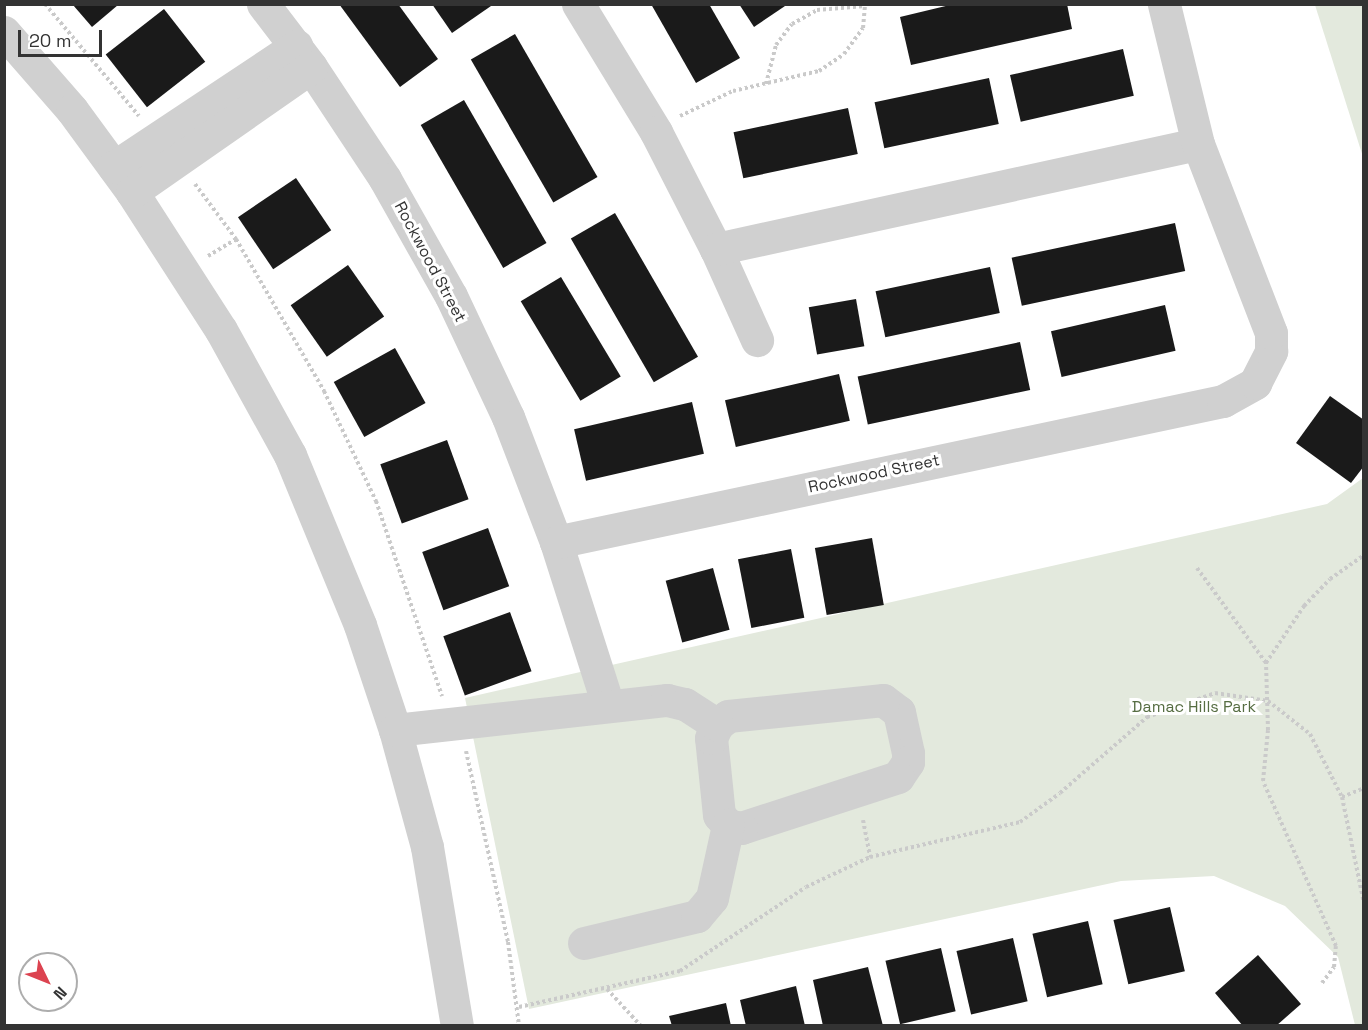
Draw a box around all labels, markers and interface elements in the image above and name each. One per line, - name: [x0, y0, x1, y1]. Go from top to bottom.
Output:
- scale bar: [21, 18, 105, 56]
- text: 20 m: [29, 29, 72, 52]
- street label: Rockwood Street: [390, 198, 470, 326]
- street label: Rockwood Street: [807, 451, 941, 497]
- park label: Damac Hills Park: [1132, 697, 1256, 717]
- north arrow: [18, 952, 78, 1012]
- text: N: [49, 982, 71, 1004]

